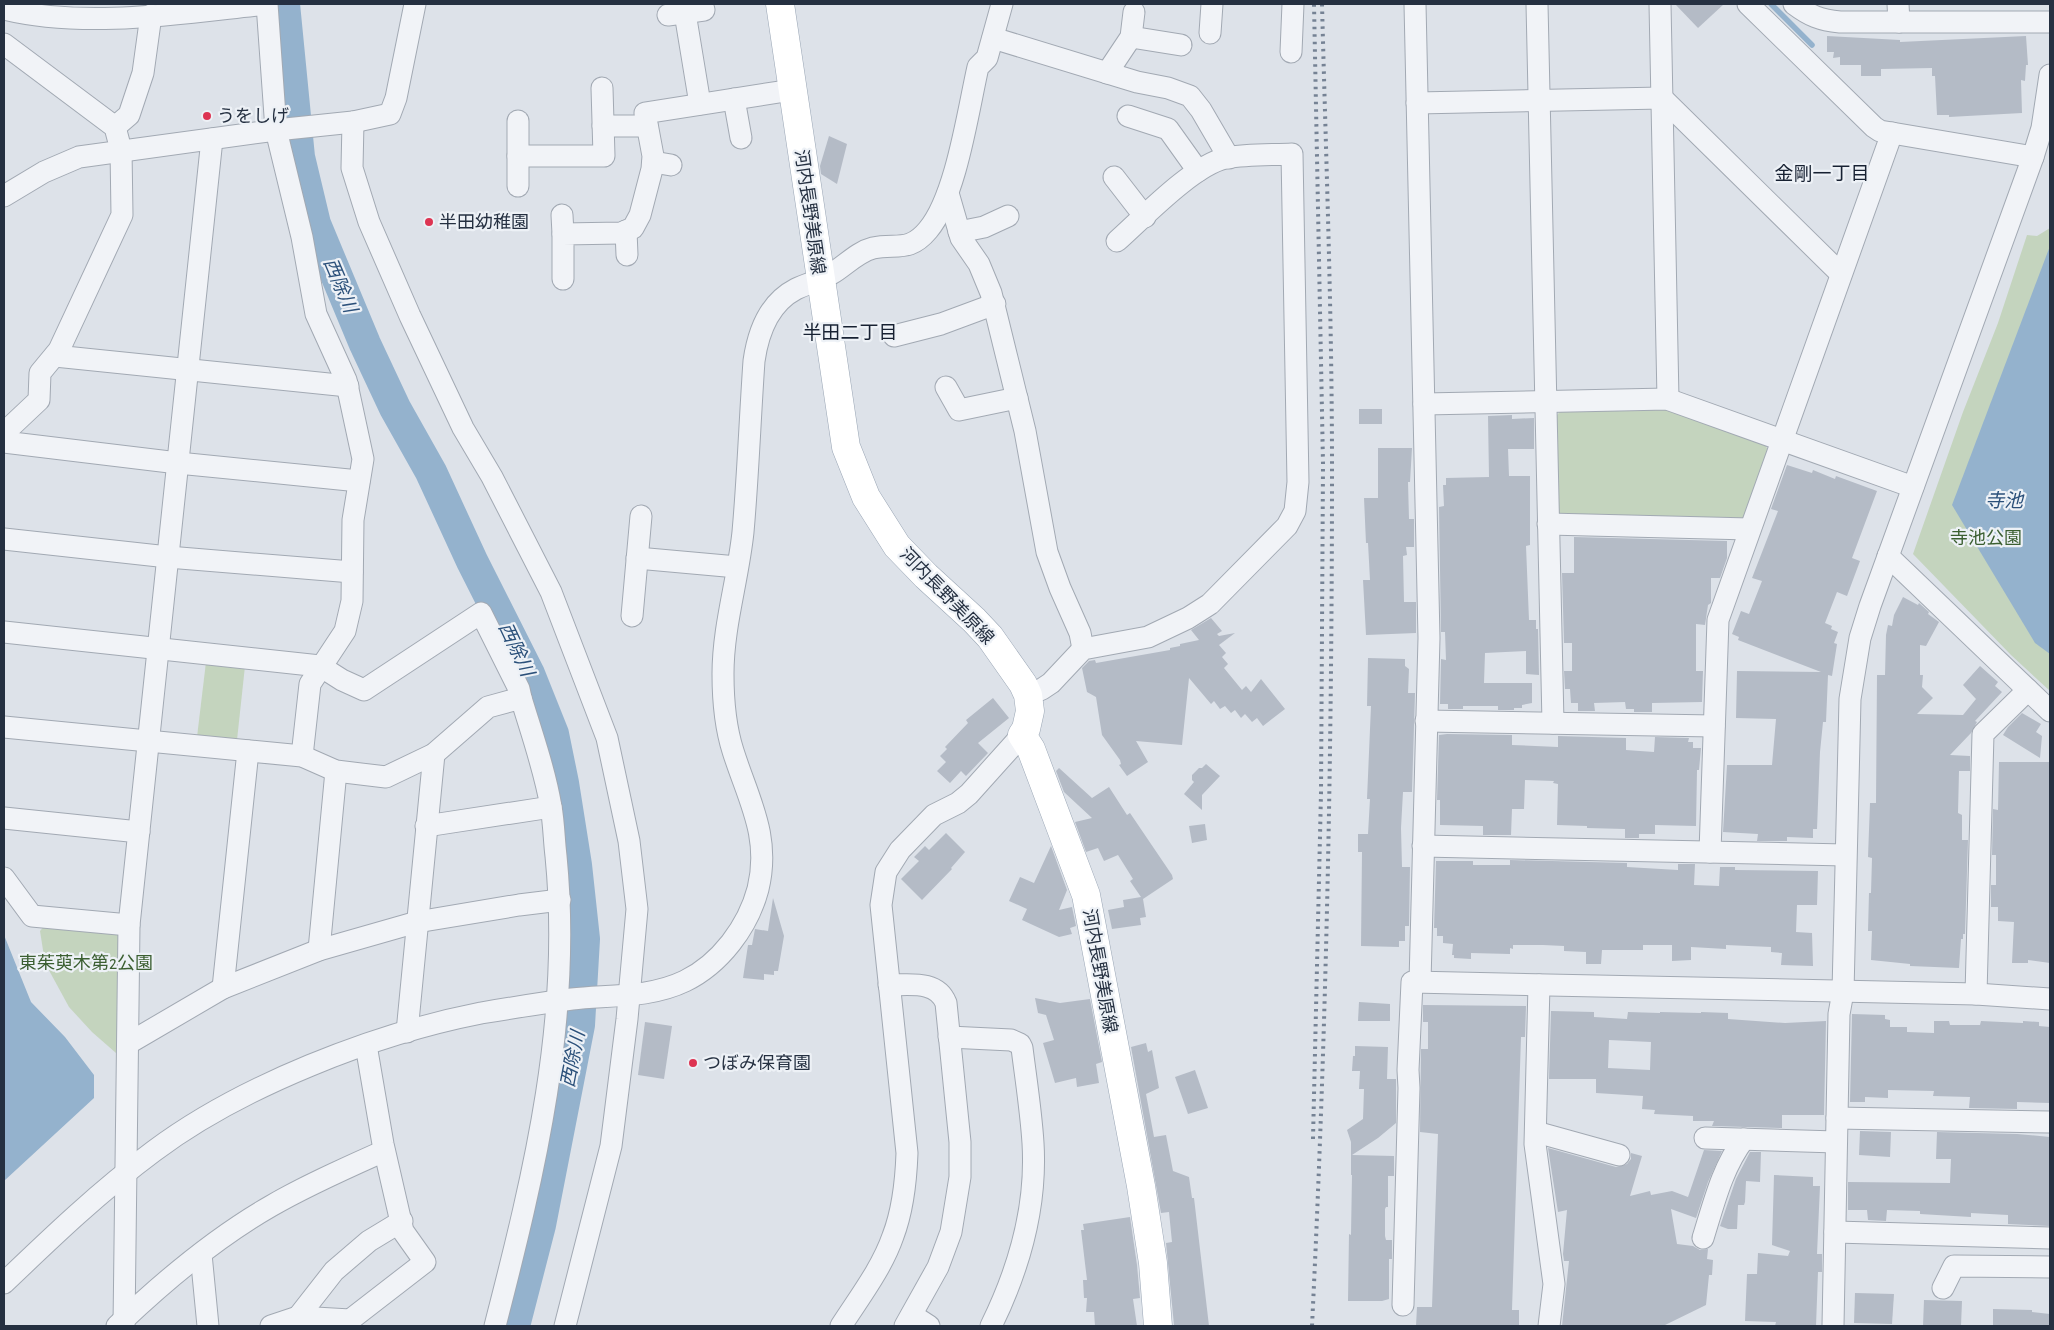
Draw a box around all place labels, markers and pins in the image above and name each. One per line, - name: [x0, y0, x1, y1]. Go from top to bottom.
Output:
- place label: うをしげ: [217, 107, 289, 126]
- marker: うをしげ: [201, 110, 213, 122]
- place label: 半田幼稚園: [439, 212, 529, 232]
- marker: 半田幼稚園: [423, 216, 435, 228]
- place label: つぼみ保育園: [703, 1054, 811, 1073]
- marker: つぼみ保育園: [687, 1057, 699, 1069]

